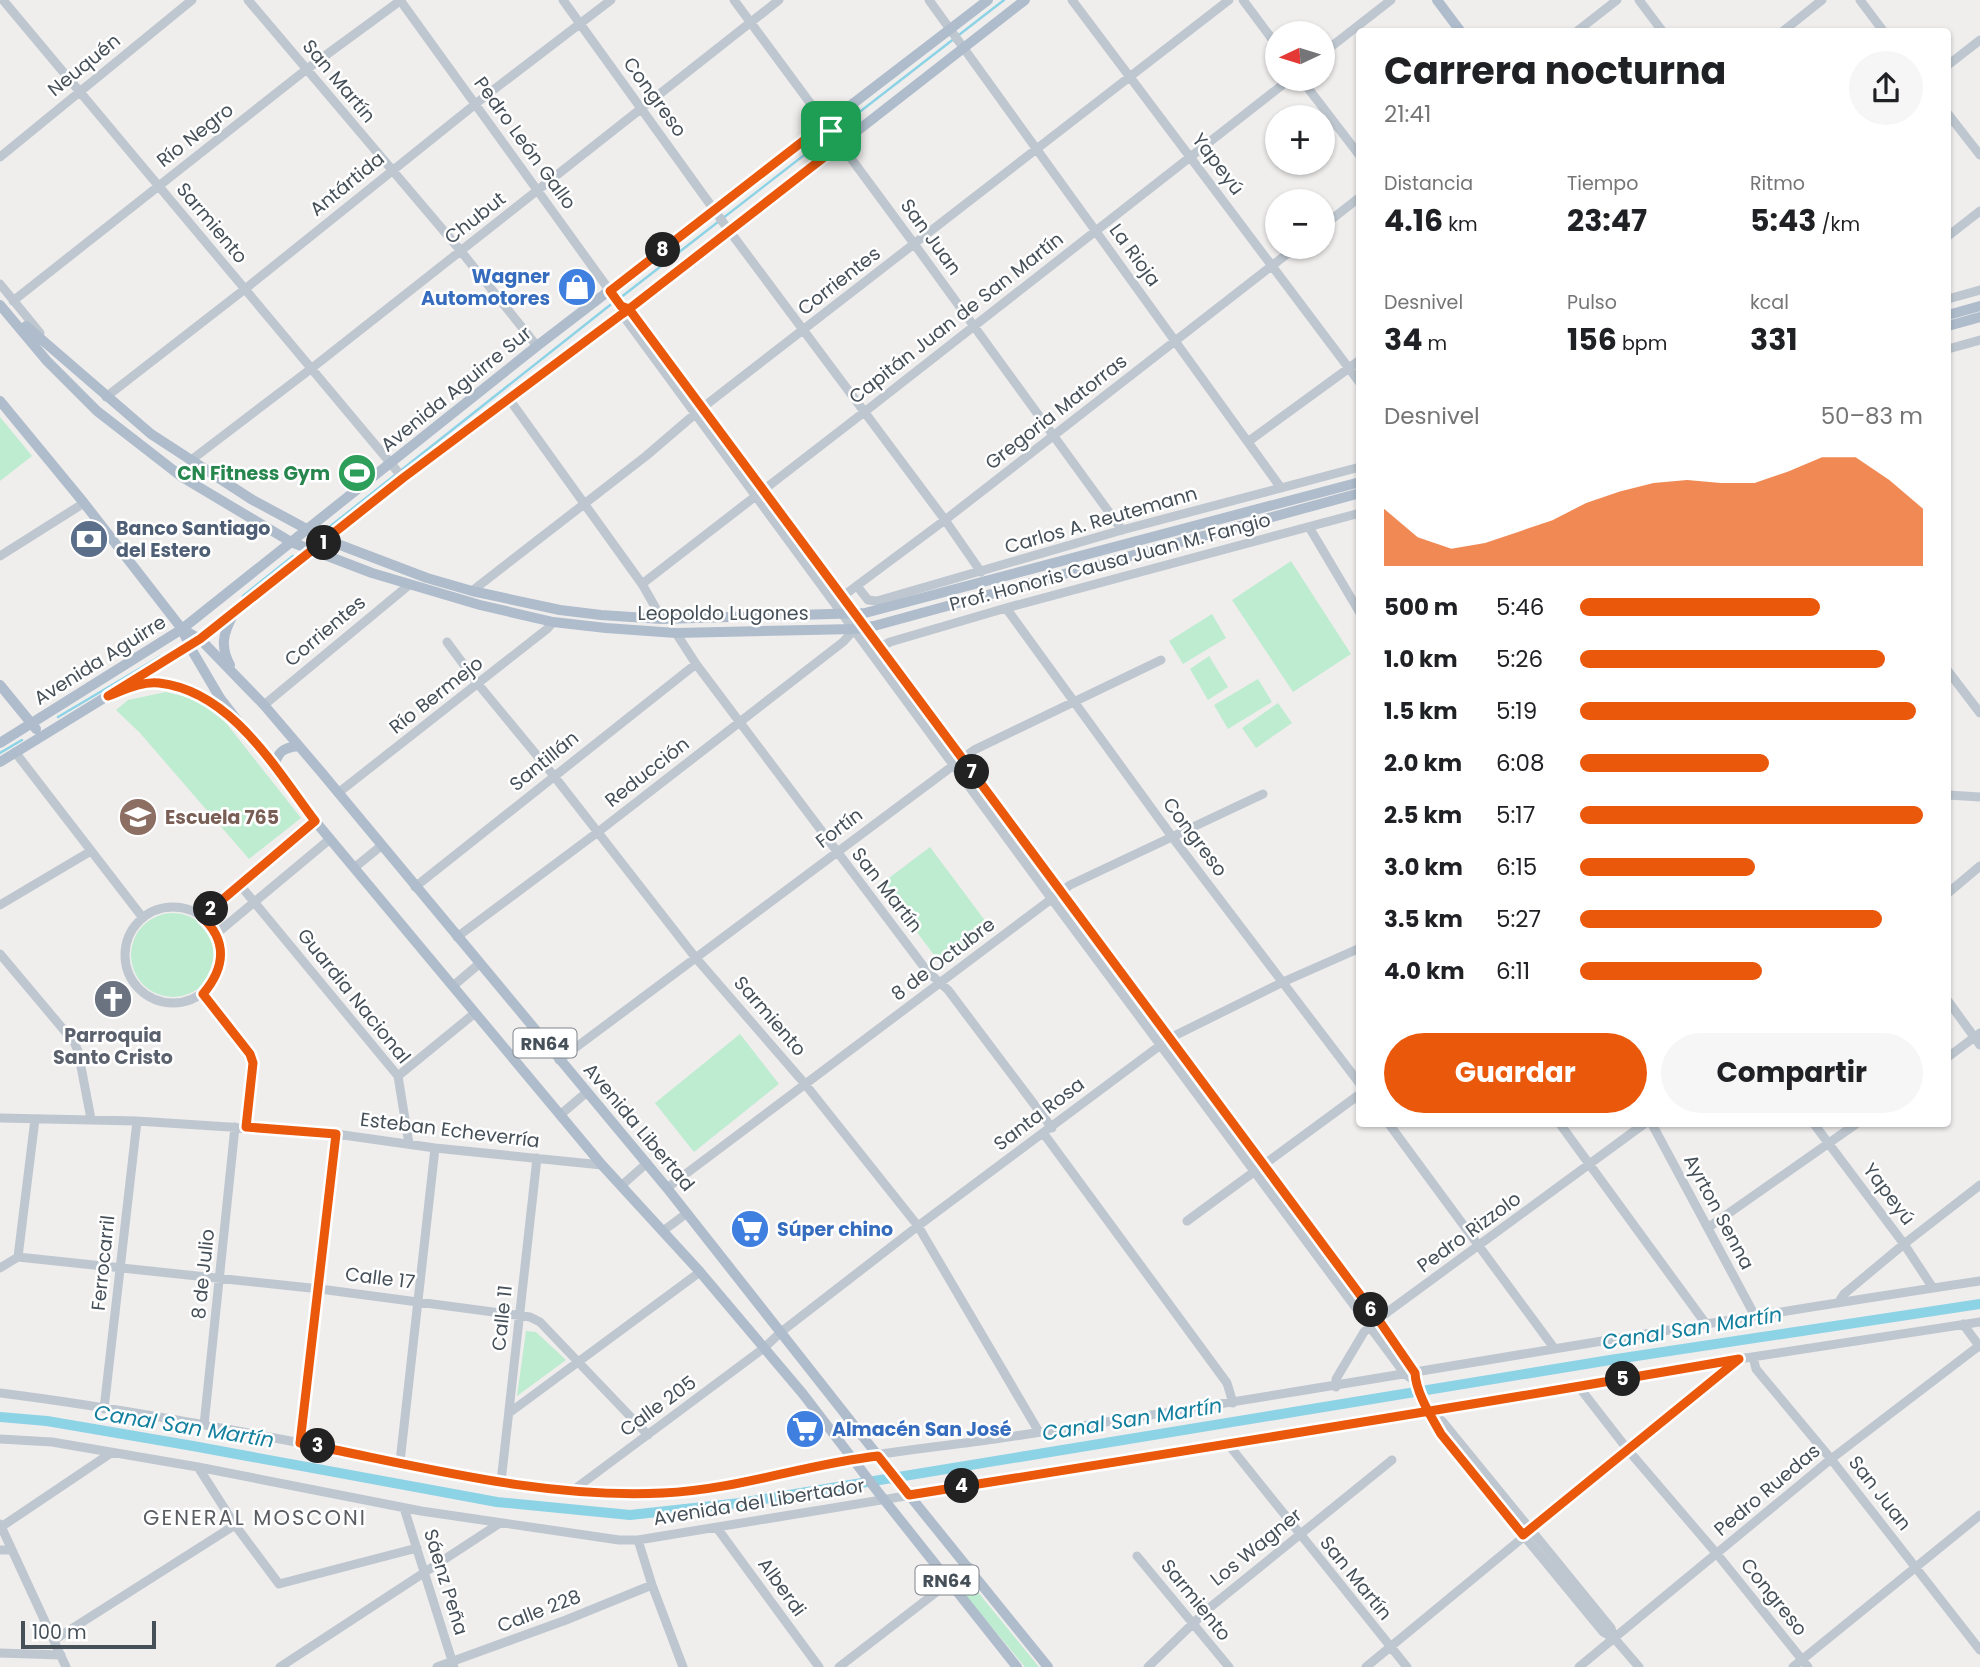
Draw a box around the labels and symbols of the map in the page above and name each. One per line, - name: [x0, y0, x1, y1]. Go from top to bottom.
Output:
- north arrow: [1265, 21, 1335, 91]
- street label: Neuquén: [42, 27, 126, 103]
- street label: San Martín: [296, 34, 382, 128]
- street label: Congreso: [617, 52, 693, 142]
- street label: Pedro León Gallo: [468, 71, 582, 215]
- street label: Río Negro: [151, 96, 239, 174]
- pin: [801, 101, 861, 161]
- street label: Yapeyú: [1186, 127, 1250, 201]
- street label: Antártida: [304, 145, 390, 223]
- street label: Sarmiento: [170, 177, 254, 269]
- street label: Chubut: [439, 185, 511, 250]
- street label: San Juan: [894, 193, 968, 281]
- street label: La Rioja: [1103, 218, 1167, 292]
- street label: Capitán Juan de San Martín: [843, 226, 1069, 410]
- pin: 8: [646, 232, 680, 268]
- street label: Corrientes: [792, 240, 886, 322]
- place label: Wagner Automotores: [421, 263, 550, 312]
- shop icon: Wagner Automotores: [556, 266, 598, 308]
- street label: Avenida Aguirre Sur: [375, 320, 537, 458]
- street label: Gregoria Matorras: [979, 348, 1133, 476]
- sports icon: CN Fitness Gym: [336, 452, 378, 494]
- place label: CN Fitness Gym: [177, 460, 330, 487]
- street label: Carlos A. Reutemann: [1002, 480, 1200, 560]
- street label: Prof. Honoris Causa Juan M. Fangio: [946, 506, 1274, 618]
- place label: Banco Santiago del Estero: [116, 515, 270, 564]
- bank icon: Banco Santiago del Estero: [68, 518, 110, 560]
- pin: 1: [306, 526, 342, 560]
- street label: Corrientes: [279, 589, 371, 673]
- street label: Leopoldo Lugones: [637, 600, 809, 627]
- street label: Avenida Aguirre: [29, 608, 171, 712]
- street label: Río Bermejo: [383, 650, 489, 740]
- street label: Santillán: [504, 725, 584, 797]
- street label: Reducción: [599, 730, 695, 814]
- pin: 7: [954, 754, 990, 790]
- street label: Congreso: [1156, 792, 1234, 882]
- school or university icon: Escuela 765: [117, 796, 159, 838]
- street label: Fortín: [810, 801, 868, 855]
- place label: Escuela 765: [165, 804, 279, 831]
- street label: San Martín: [845, 842, 929, 938]
- pin: 2: [194, 892, 228, 926]
- street label: 8 de Octubre: [885, 911, 1001, 1007]
- street label: Guardia Nacional: [291, 923, 417, 1069]
- street label: Sarmiento: [728, 970, 812, 1062]
- church icon: Parroquia Santo Cristo: [92, 978, 134, 1020]
- place label: Parroquia Santo Cristo: [53, 1022, 173, 1071]
- road number: RN64: [514, 1028, 576, 1058]
- street label: Avenida Libertad: [577, 1057, 701, 1197]
- street label: Santa Rosa: [988, 1071, 1090, 1157]
- street label: Esteban Echeverría: [359, 1106, 541, 1154]
- street label: Ayrton Senna: [1677, 1150, 1761, 1274]
- street label: Yapeyú: [1857, 1157, 1921, 1231]
- street label: Pedro Rizzolo: [1412, 1185, 1526, 1279]
- supermarket icon: Súper chino: [729, 1208, 771, 1250]
- street label: Ferrocarril: [85, 1214, 121, 1312]
- place label: Súper chino: [777, 1216, 893, 1243]
- street label: 8 de Julio: [185, 1228, 221, 1320]
- street label: Calle 17: [344, 1260, 416, 1296]
- street label: Calle 11: [485, 1284, 519, 1352]
- pin: 6: [1354, 1292, 1388, 1328]
- water label: Canal San Martín: [1600, 1299, 1784, 1357]
- pin: 5: [1606, 1362, 1640, 1396]
- street label: Calle 205: [614, 1369, 702, 1443]
- water label: Canal San Martín: [1040, 1390, 1224, 1448]
- water label: Canal San Martín: [92, 1397, 276, 1455]
- supermarket icon: Almacén San José: [784, 1408, 826, 1450]
- place label: Almacén San José: [832, 1416, 1012, 1443]
- pin: 3: [300, 1428, 336, 1464]
- street label: Pedro Ruedas: [1708, 1438, 1826, 1542]
- street label: San Juan: [1842, 1450, 1918, 1536]
- pin: 4: [944, 1468, 979, 1504]
- street label: Avenida del Libertador: [651, 1472, 867, 1532]
- street label: Los Wagner: [1205, 1502, 1307, 1592]
- district label: GENERAL MOSCONI: [143, 1503, 367, 1532]
- street label: Sáenz Peña: [417, 1526, 475, 1638]
- street label: San Martín: [1314, 1530, 1398, 1626]
- street label: Alberdi: [751, 1552, 813, 1622]
- street label: Congreso: [1734, 1552, 1814, 1642]
- street label: Sarmiento: [1155, 1553, 1237, 1647]
- road number: RN64: [916, 1566, 978, 1595]
- street label: Calle 228: [493, 1583, 585, 1639]
- scale bar: [21, 1618, 156, 1650]

